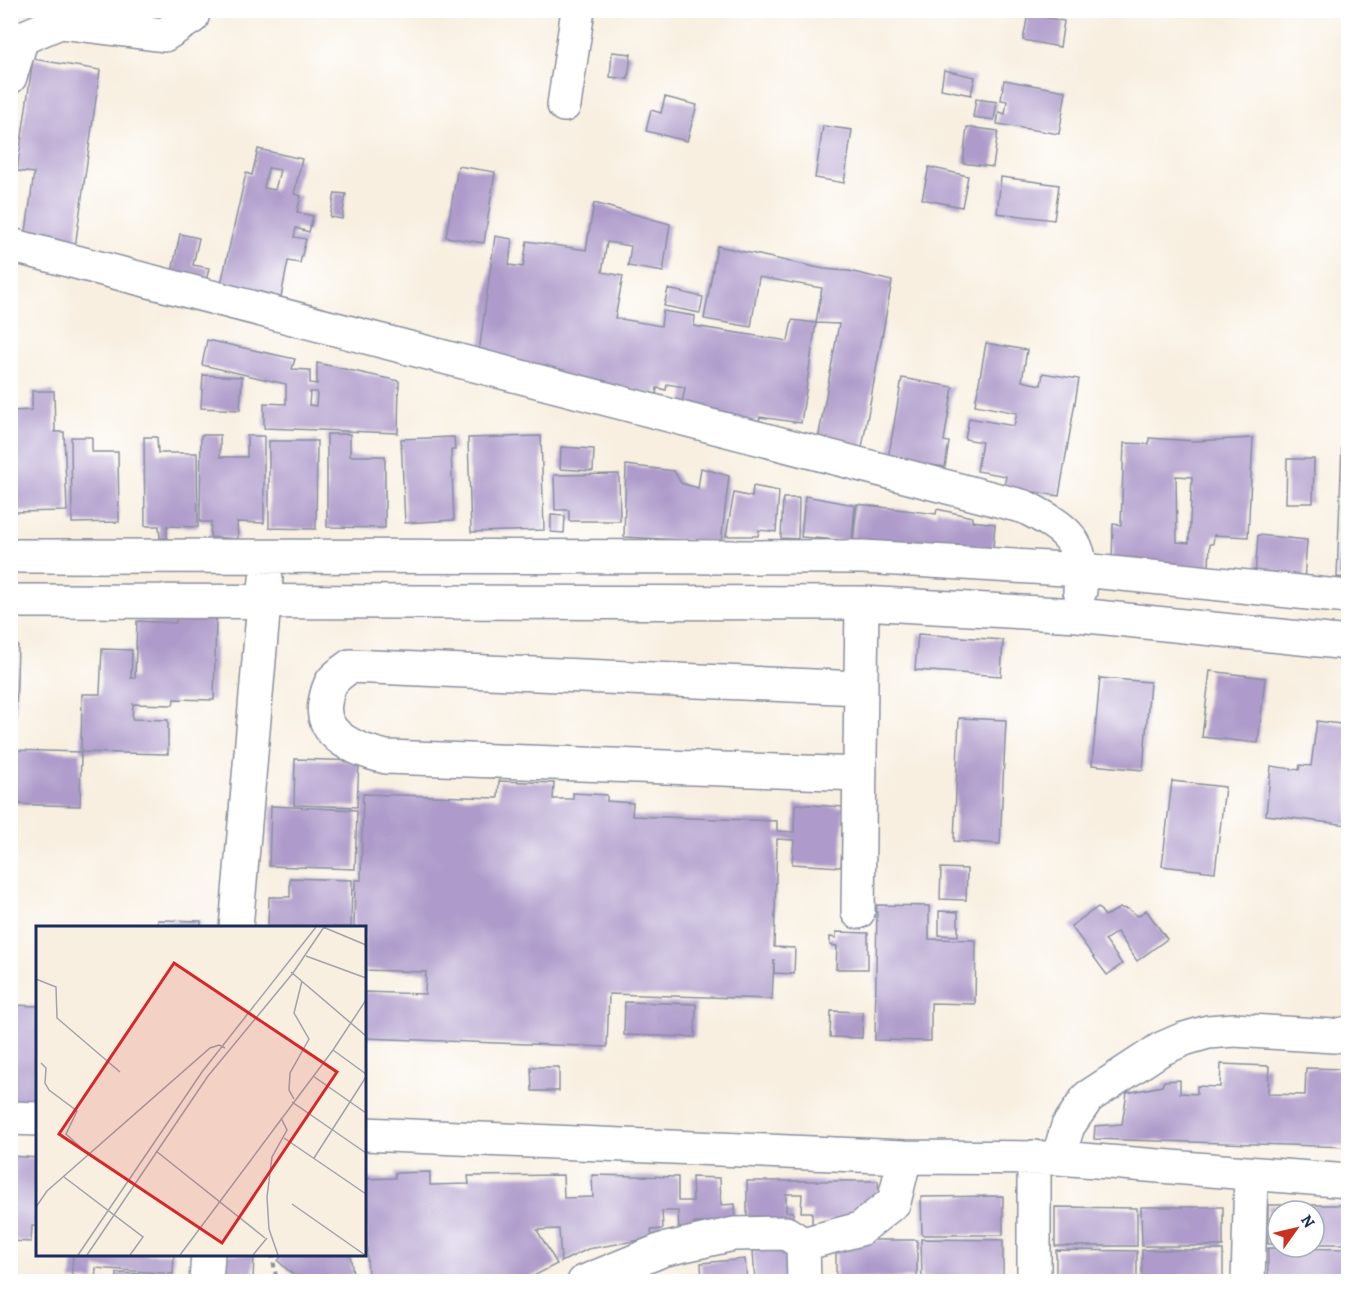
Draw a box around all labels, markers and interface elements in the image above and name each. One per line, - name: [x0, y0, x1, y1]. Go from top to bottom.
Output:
- inset map: [36, 926, 366, 1256]
- north arrow: [1266, 1199, 1326, 1259]
- text: N: [1295, 1210, 1320, 1232]

